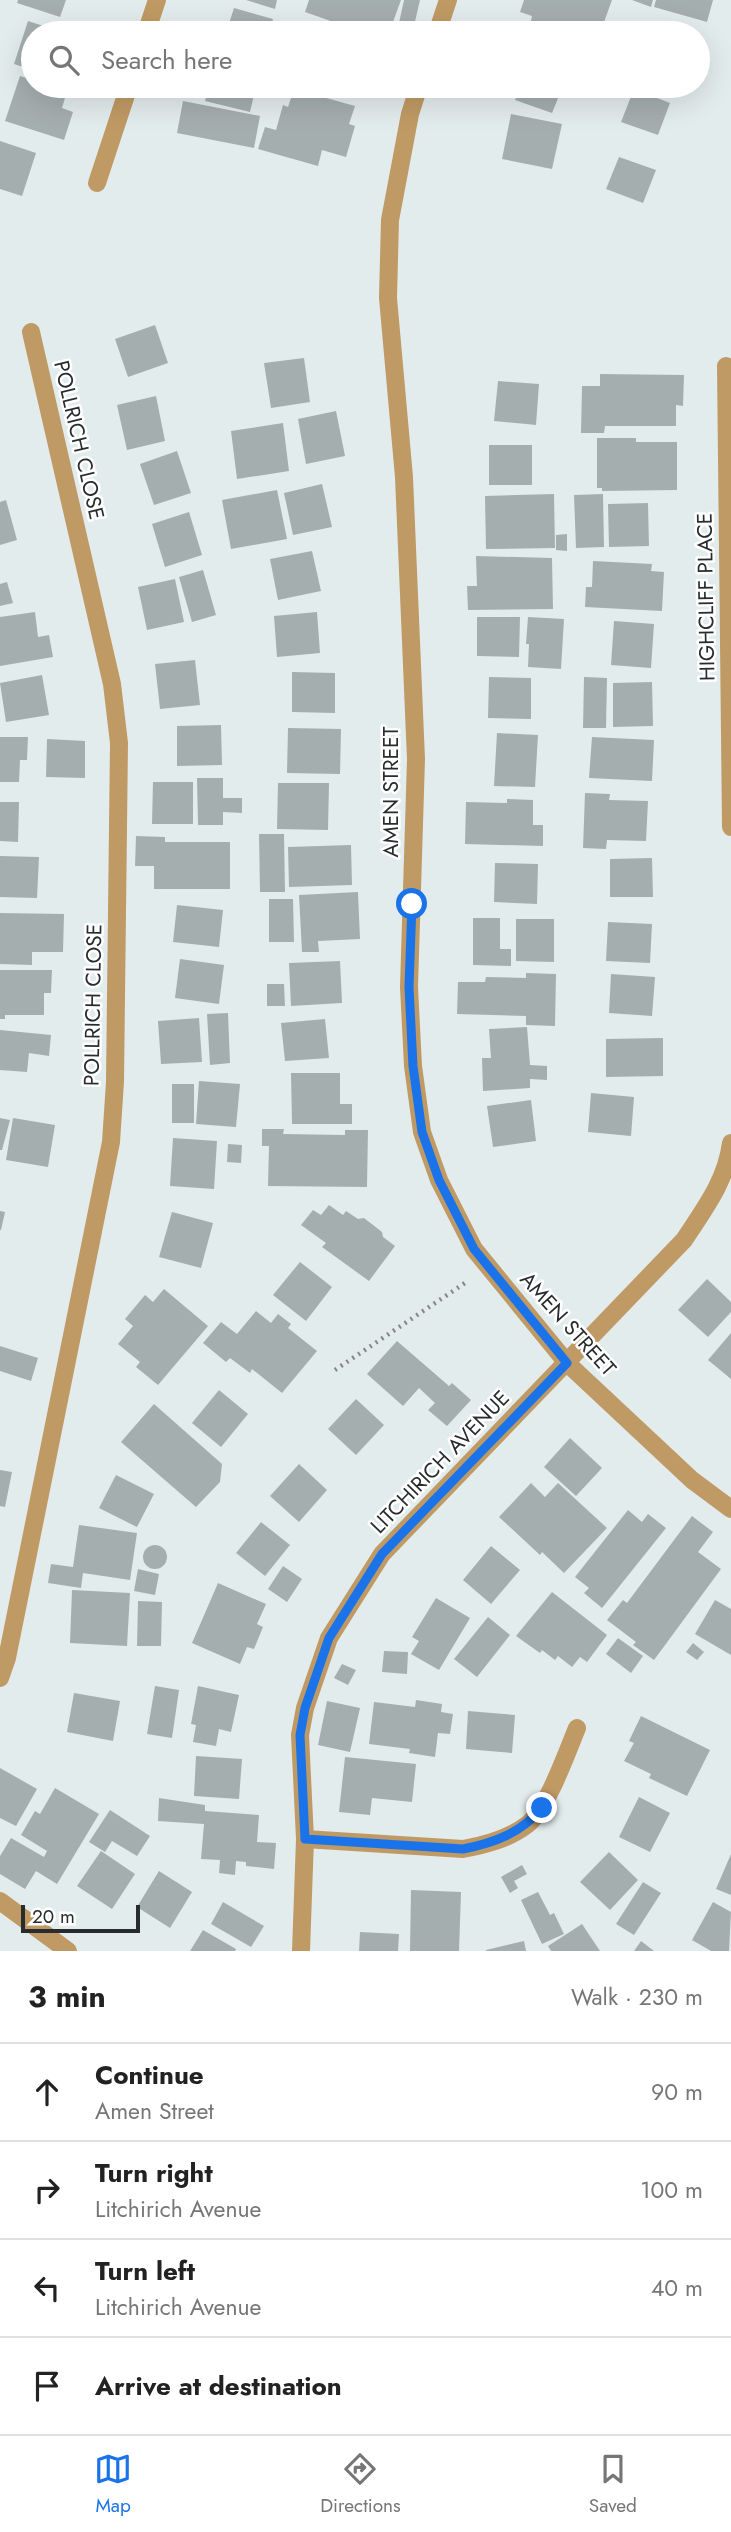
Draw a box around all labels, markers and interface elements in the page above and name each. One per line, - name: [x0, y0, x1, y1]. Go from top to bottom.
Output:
- search box: [21, 21, 710, 98]
- icon: search: [45, 41, 83, 79]
- text: Search here: [101, 41, 233, 79]
- street label: POLLRICH CLOSE: [46, 357, 112, 523]
- street label: HIGHCLIFF PLACE: [690, 513, 722, 681]
- street label: AMEN STREET: [376, 726, 406, 857]
- route start: [396, 888, 427, 919]
- street label: POLLRICH CLOSE: [77, 924, 109, 1086]
- street label: AMEN STREET: [513, 1265, 623, 1383]
- street label: LITCHIRICH AVENUE: [364, 1384, 516, 1540]
- route end: [526, 1792, 557, 1823]
- scale bar: [21, 1902, 140, 1934]
- text: 20 m: [32, 1903, 75, 1930]
- text: 3 min: [28, 1975, 106, 2018]
- text: Walk · 230 m: [571, 1980, 703, 2014]
- text: Continue: [95, 2056, 204, 2094]
- icon: ahead: [28, 2073, 66, 2111]
- text: 90 m: [651, 2075, 703, 2109]
- text: Amen Street: [95, 2094, 214, 2128]
- text: Turn right: [95, 2154, 213, 2192]
- icon: right: [28, 2171, 66, 2209]
- text: 100 m: [640, 2173, 703, 2207]
- text: Litchirich Avenue: [95, 2192, 261, 2226]
- text: Turn left: [95, 2252, 195, 2290]
- icon: left: [28, 2269, 66, 2307]
- text: 40 m: [651, 2271, 703, 2305]
- text: Litchirich Avenue: [95, 2290, 261, 2324]
- icon: arrive: [28, 2367, 66, 2405]
- text: Arrive at destination: [95, 2367, 342, 2405]
- tab: Map: [94, 2450, 132, 2519]
- tab: Directions: [320, 2450, 401, 2519]
- tab: Saved: [589, 2450, 637, 2519]

